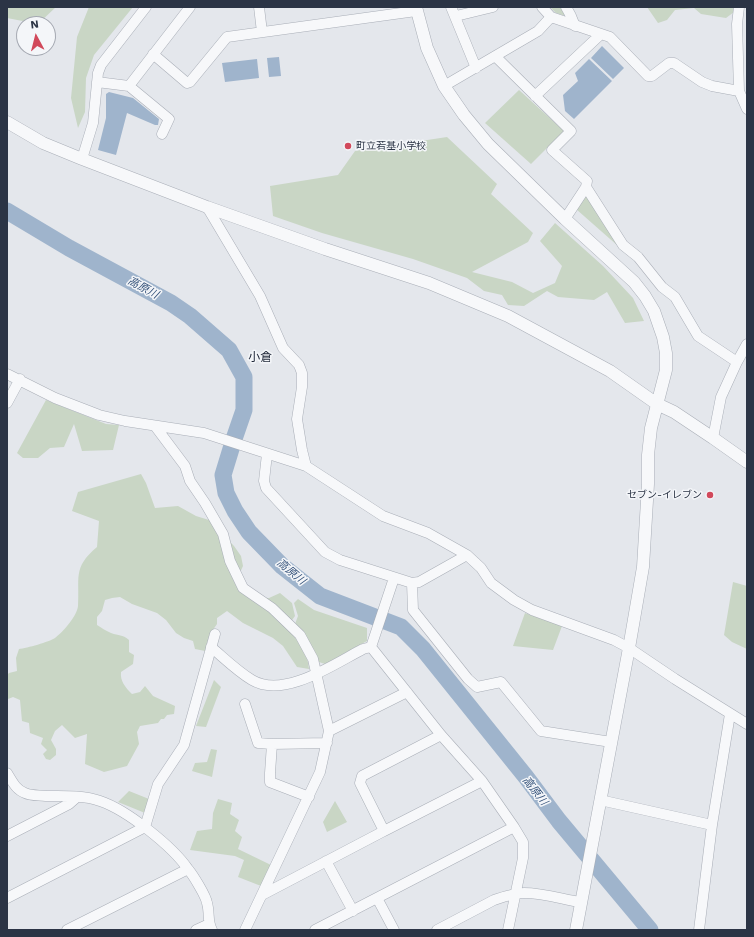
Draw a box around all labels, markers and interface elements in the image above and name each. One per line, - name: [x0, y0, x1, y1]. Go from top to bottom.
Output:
- north arrow: [16, 16, 56, 56]
- text: N: [30, 18, 39, 32]
- place label: 町立若基小学校: [356, 140, 426, 152]
- marker: 町立若基小学校: [343, 141, 353, 151]
- water label: 高原川: [125, 274, 161, 302]
- district label: 小倉: [248, 350, 272, 364]
- place label: セブン-イレブン: [627, 489, 702, 501]
- marker: セブン-イレブン: [705, 490, 715, 500]
- water label: 高原川: [274, 556, 308, 588]
- water label: 高原川: [520, 774, 550, 808]

